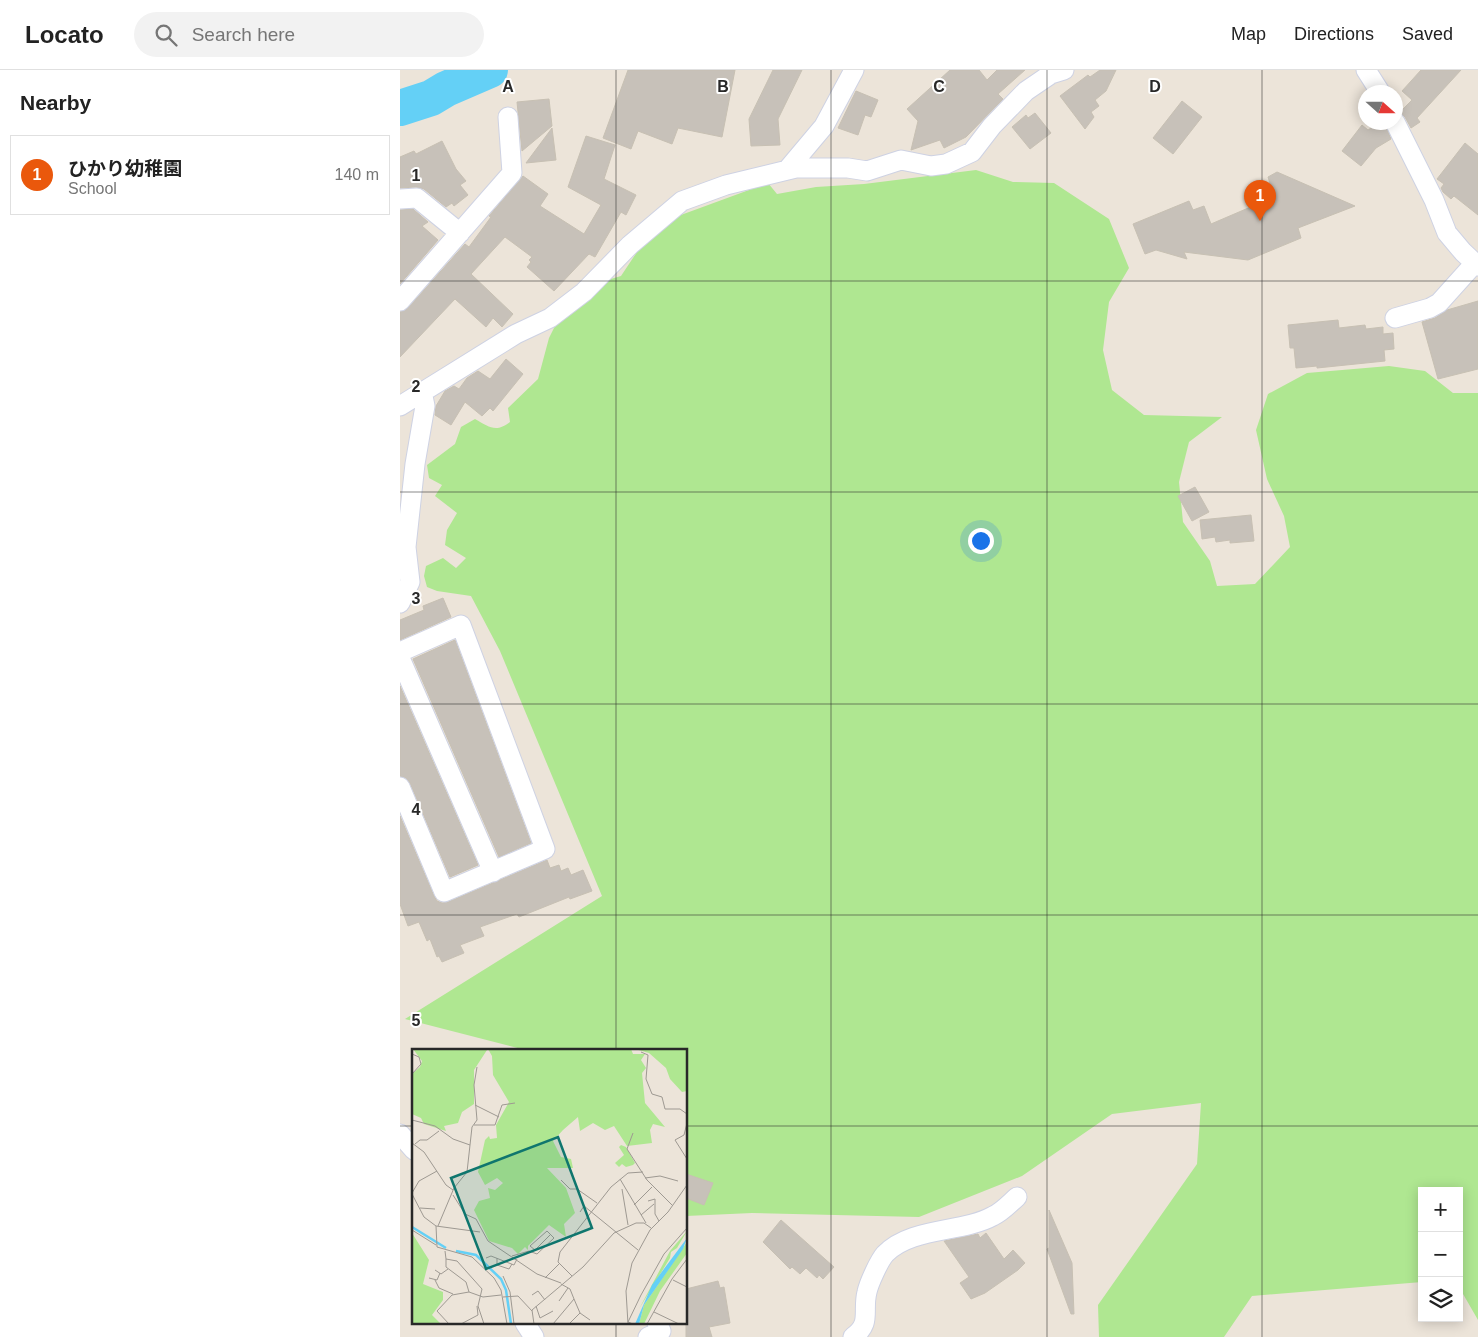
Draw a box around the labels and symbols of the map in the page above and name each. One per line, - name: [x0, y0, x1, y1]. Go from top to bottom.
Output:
- text: A: [502, 78, 514, 95]
- text: B: [717, 78, 729, 95]
- text: C: [933, 78, 945, 95]
- text: D: [1149, 78, 1161, 95]
- north arrow: [1358, 85, 1403, 130]
- text: 1: [412, 167, 421, 184]
- pin: 1: [1244, 180, 1276, 221]
- text: 2: [412, 378, 421, 395]
- your location: [968, 528, 994, 554]
- text: 3: [412, 590, 421, 607]
- text: 4: [412, 801, 421, 818]
- text: 5: [412, 1012, 421, 1029]
- inset map: [412, 1049, 688, 1324]

